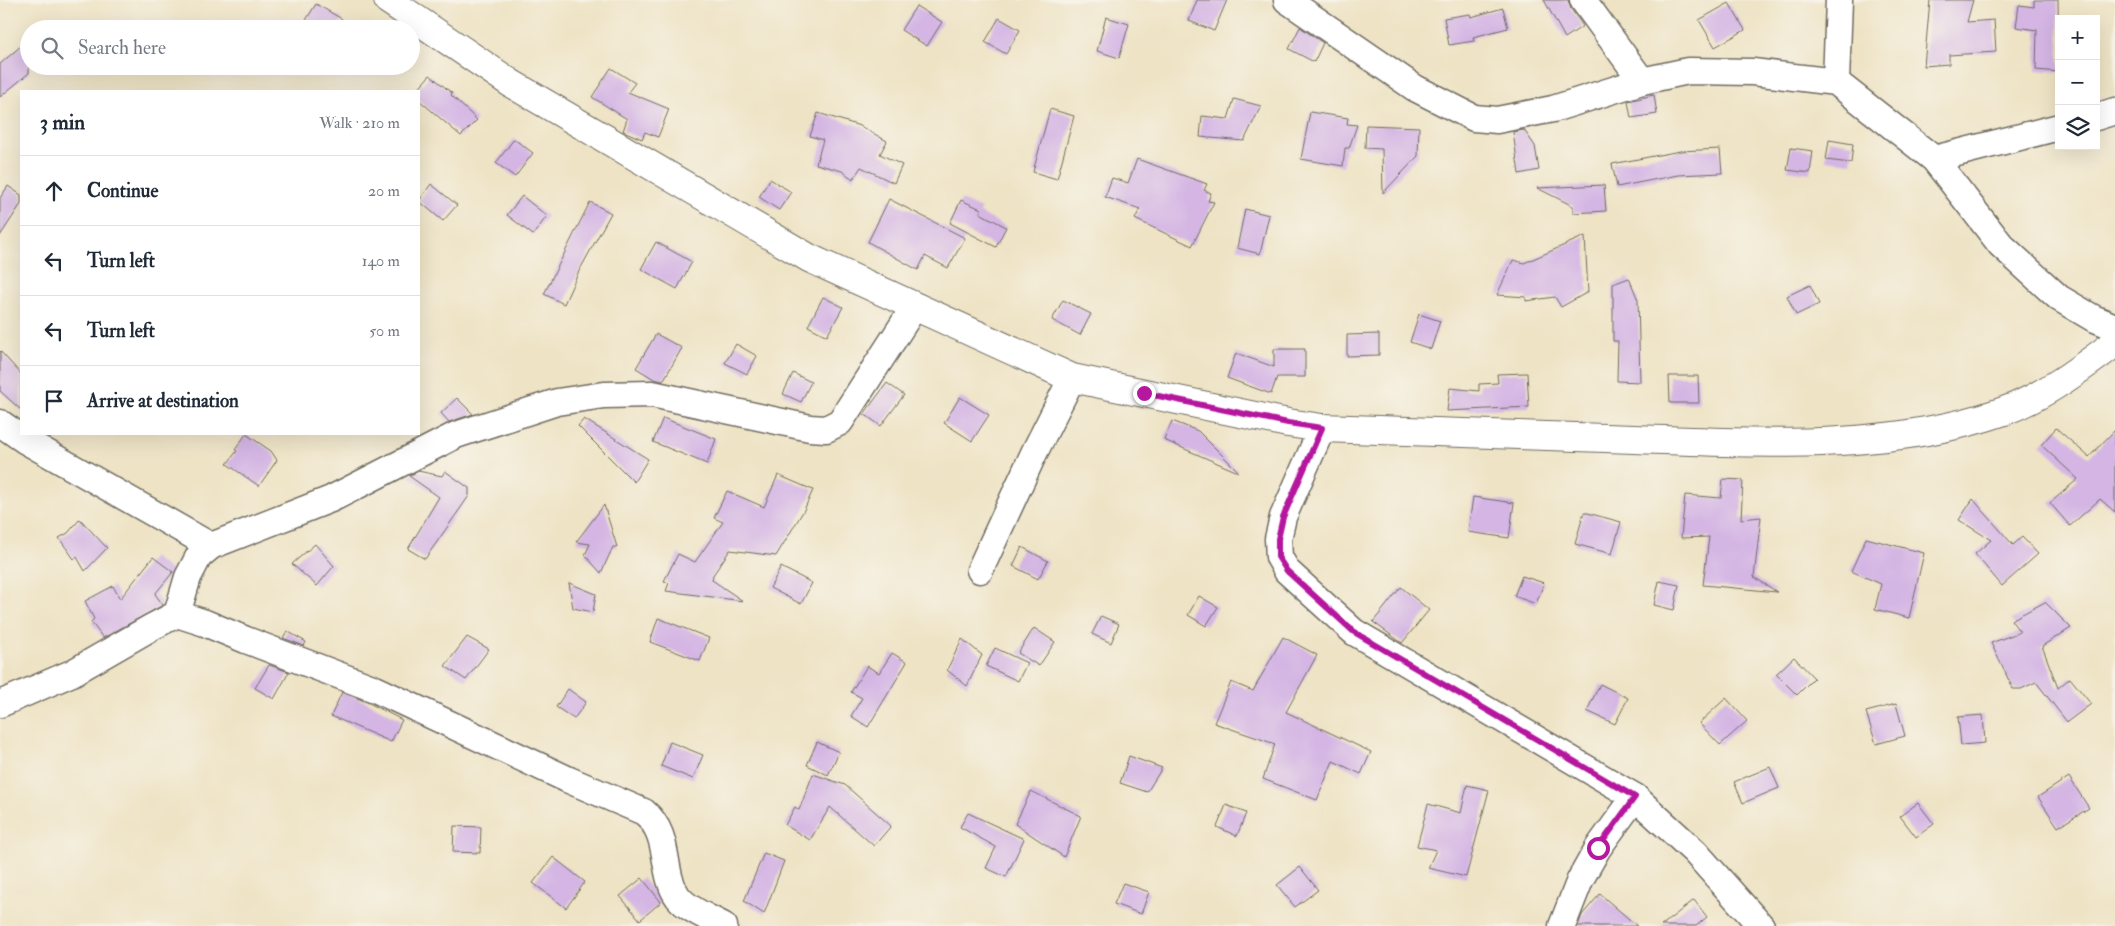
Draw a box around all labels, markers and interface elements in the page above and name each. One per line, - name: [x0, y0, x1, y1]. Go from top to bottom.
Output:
- map controls: [2055, 15, 2100, 150]
- button: +: [2055, 15, 2100, 60]
- search box: [20, 20, 420, 75]
- icon: search: [38, 34, 66, 62]
- text: Search here: [78, 36, 166, 60]
- button: −: [2055, 60, 2100, 105]
- button: layers: [2055, 105, 2100, 150]
- text: 3 min: [40, 109, 85, 136]
- text: Walk · 210 m: [319, 113, 400, 133]
- icon: ahead: [40, 177, 68, 205]
- text: Continue: [87, 179, 158, 203]
- text: 20 m: [368, 181, 400, 201]
- icon: left: [40, 247, 68, 275]
- text: Turn left: [87, 249, 155, 273]
- text: 140 m: [362, 251, 400, 271]
- icon: left: [40, 317, 68, 345]
- text: Turn left: [87, 319, 155, 343]
- text: 50 m: [369, 321, 400, 341]
- route end: [1133, 382, 1156, 405]
- icon: arrive: [40, 387, 68, 415]
- text: Arrive at destination: [87, 389, 239, 413]
- route start: [1587, 837, 1610, 860]

